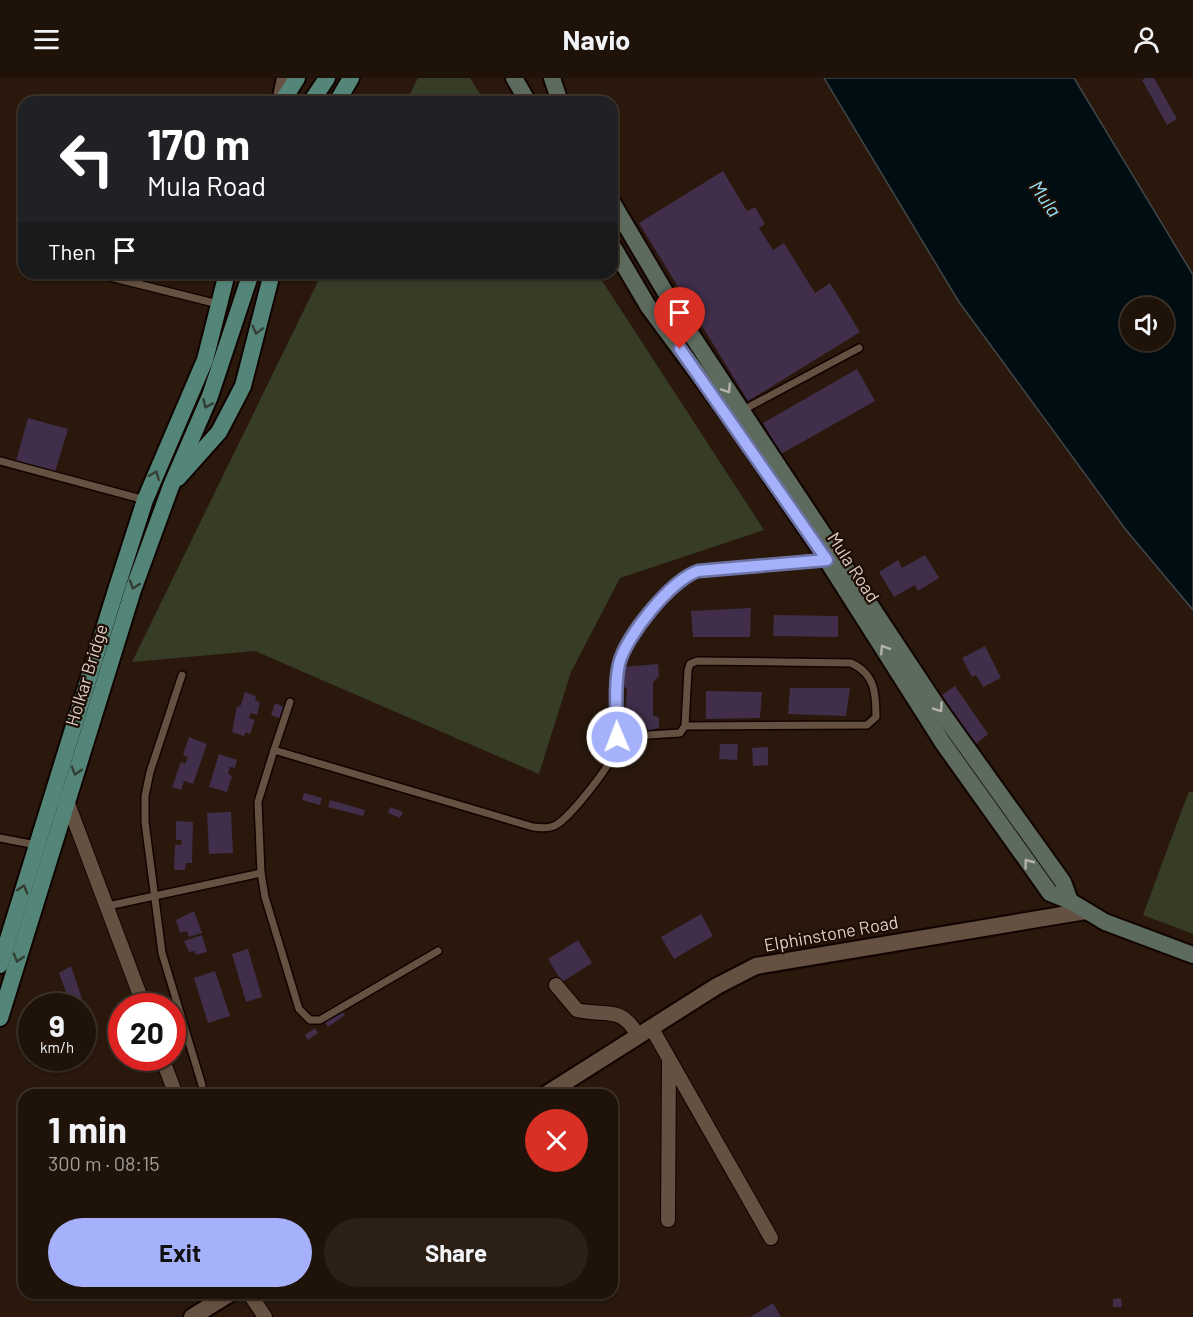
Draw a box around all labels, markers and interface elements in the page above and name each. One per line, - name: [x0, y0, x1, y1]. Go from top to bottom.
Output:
- icon: menu: [30, 23, 63, 56]
- text: Navio: [563, 23, 630, 55]
- icon: person: [1130, 23, 1163, 56]
- text: 170 m: [147, 118, 250, 168]
- icon: left: [48, 120, 126, 198]
- text: Mula Road: [147, 169, 266, 201]
- water label: Mula: [1025, 175, 1067, 221]
- icon: arrive: [108, 234, 141, 267]
- text: Then: [48, 238, 96, 264]
- pin: [654, 287, 705, 349]
- icon: arrive: [663, 296, 696, 329]
- map controls: [1120, 297, 1174, 351]
- button: sound: [1120, 297, 1174, 351]
- one-way arrow: [252, 324, 265, 334]
- one-way arrow: [720, 382, 731, 393]
- one-way arrow: [202, 398, 214, 409]
- one-way arrow: [148, 470, 160, 481]
- street label: Mula Road: [823, 528, 885, 606]
- one-way arrow: [129, 580, 142, 590]
- street label: Holkar Bridge: [60, 621, 112, 729]
- one-way arrow: [879, 645, 891, 655]
- one-way arrow: [932, 702, 943, 713]
- position arrow: [585, 705, 649, 769]
- one-way arrow: [71, 765, 83, 776]
- one-way arrow: [1024, 859, 1035, 870]
- one-way arrow: [16, 884, 28, 895]
- street label: Elphinstone Road: [762, 910, 900, 956]
- one-way arrow: [13, 952, 26, 963]
- speed limit sign: 20: [108, 993, 186, 1071]
- text: 9: [49, 1007, 65, 1043]
- text: km/h: [40, 1038, 74, 1056]
- text: 1 min: [48, 1107, 127, 1150]
- button: close: [525, 1109, 588, 1172]
- text: 300 m · 08:15: [48, 1151, 159, 1175]
- button: Exit: [48, 1218, 312, 1287]
- button: Share: [324, 1218, 588, 1287]

